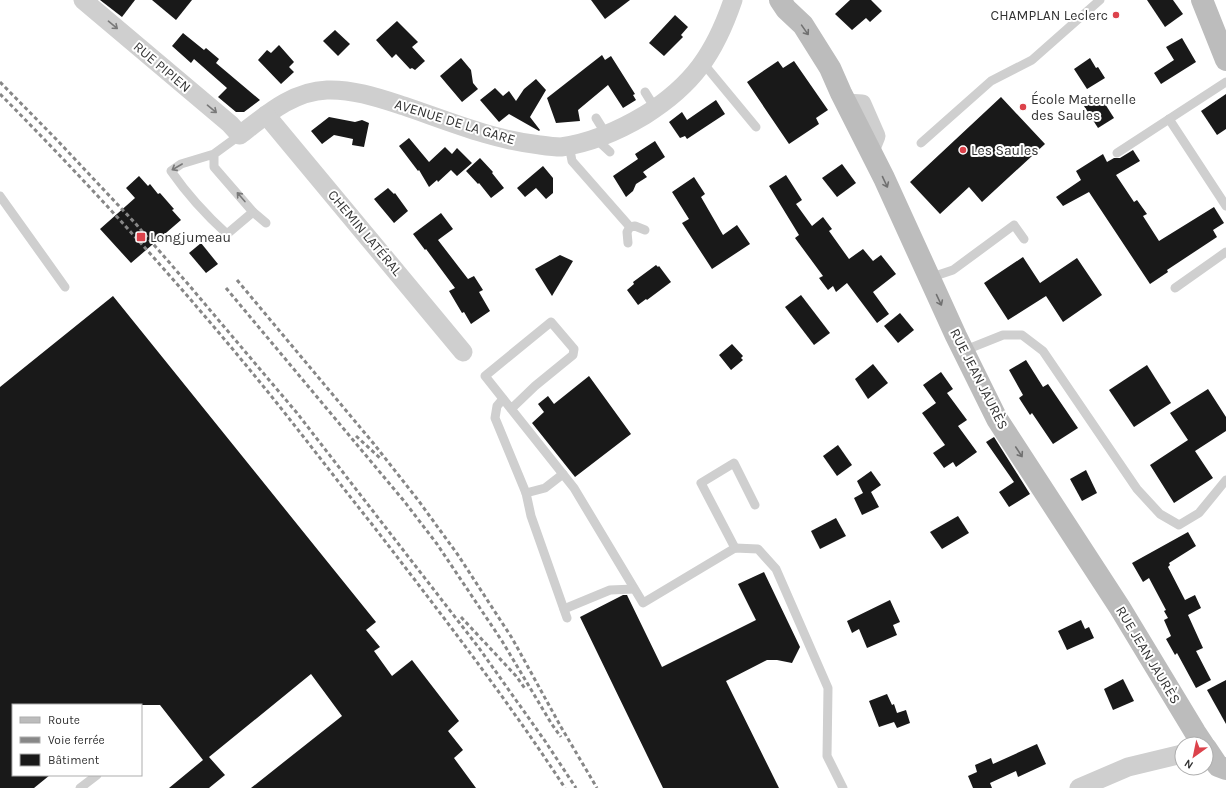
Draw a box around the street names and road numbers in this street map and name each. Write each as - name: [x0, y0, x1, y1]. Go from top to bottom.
- street label: RUE PIPIEN: [130, 38, 194, 96]
- street label: AVENUE DE LA GARE: [393, 96, 517, 148]
- street label: CHEMIN LATÉRAL: [324, 186, 407, 280]
- street label: RUE JEAN JAURÈS: [946, 325, 1013, 432]
- street label: RUE JEAN JAURÈS: [1112, 602, 1185, 707]

